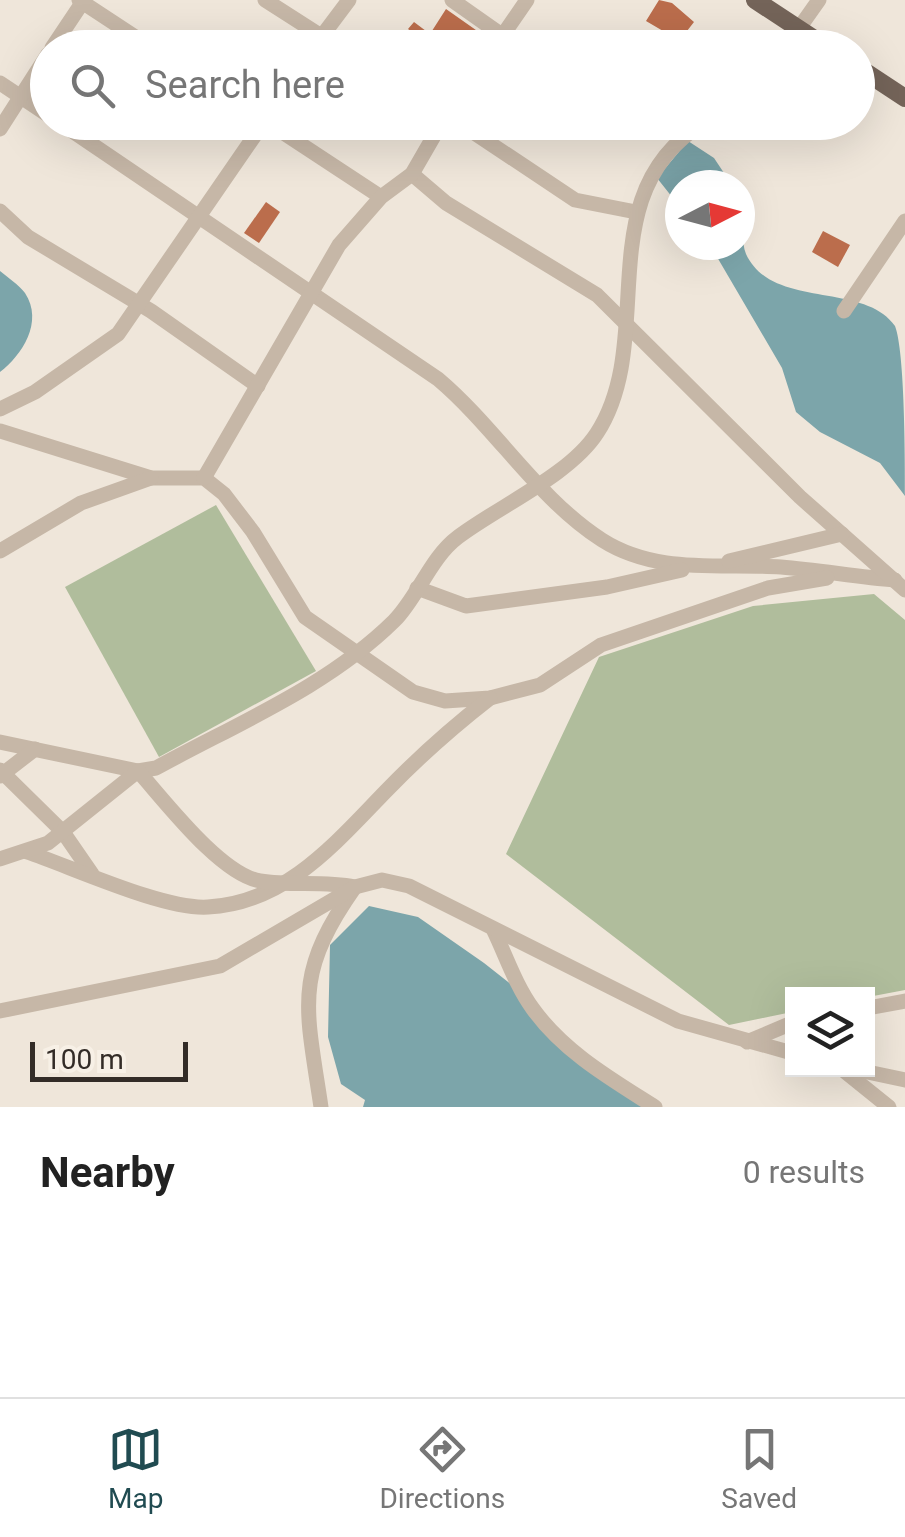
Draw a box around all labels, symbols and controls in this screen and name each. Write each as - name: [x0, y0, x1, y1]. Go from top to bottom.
- search box: [30, 30, 875, 140]
- icon: search: [65, 58, 120, 113]
- text: Search here: [145, 63, 345, 107]
- north arrow: [665, 170, 755, 260]
- map controls: [785, 987, 875, 1077]
- button: layers: [785, 987, 875, 1077]
- scale bar: [30, 1037, 188, 1082]
- text: 100 m: [45, 1043, 124, 1076]
- text: Nearby: [40, 1148, 175, 1197]
- text: 0 results: [743, 1153, 865, 1191]
- tab: Map: [108, 1422, 163, 1515]
- tab: Directions: [379, 1422, 505, 1515]
- tab: Saved: [721, 1422, 797, 1515]

